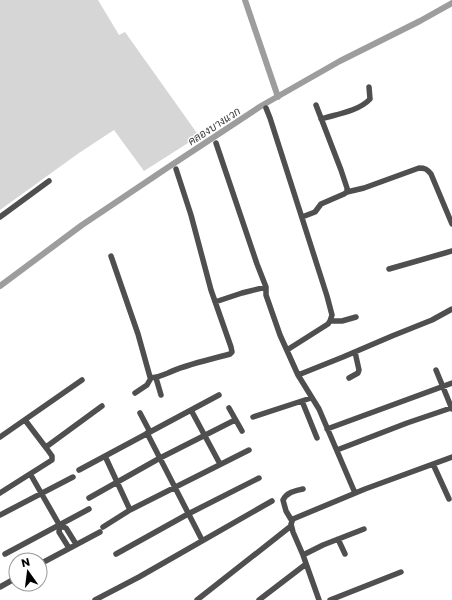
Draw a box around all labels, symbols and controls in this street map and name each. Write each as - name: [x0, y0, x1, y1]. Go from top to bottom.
- water label: คลองบางแวก: [184, 103, 244, 149]
- north arrow: [8, 552, 48, 592]
- text: N: [20, 554, 32, 571]

